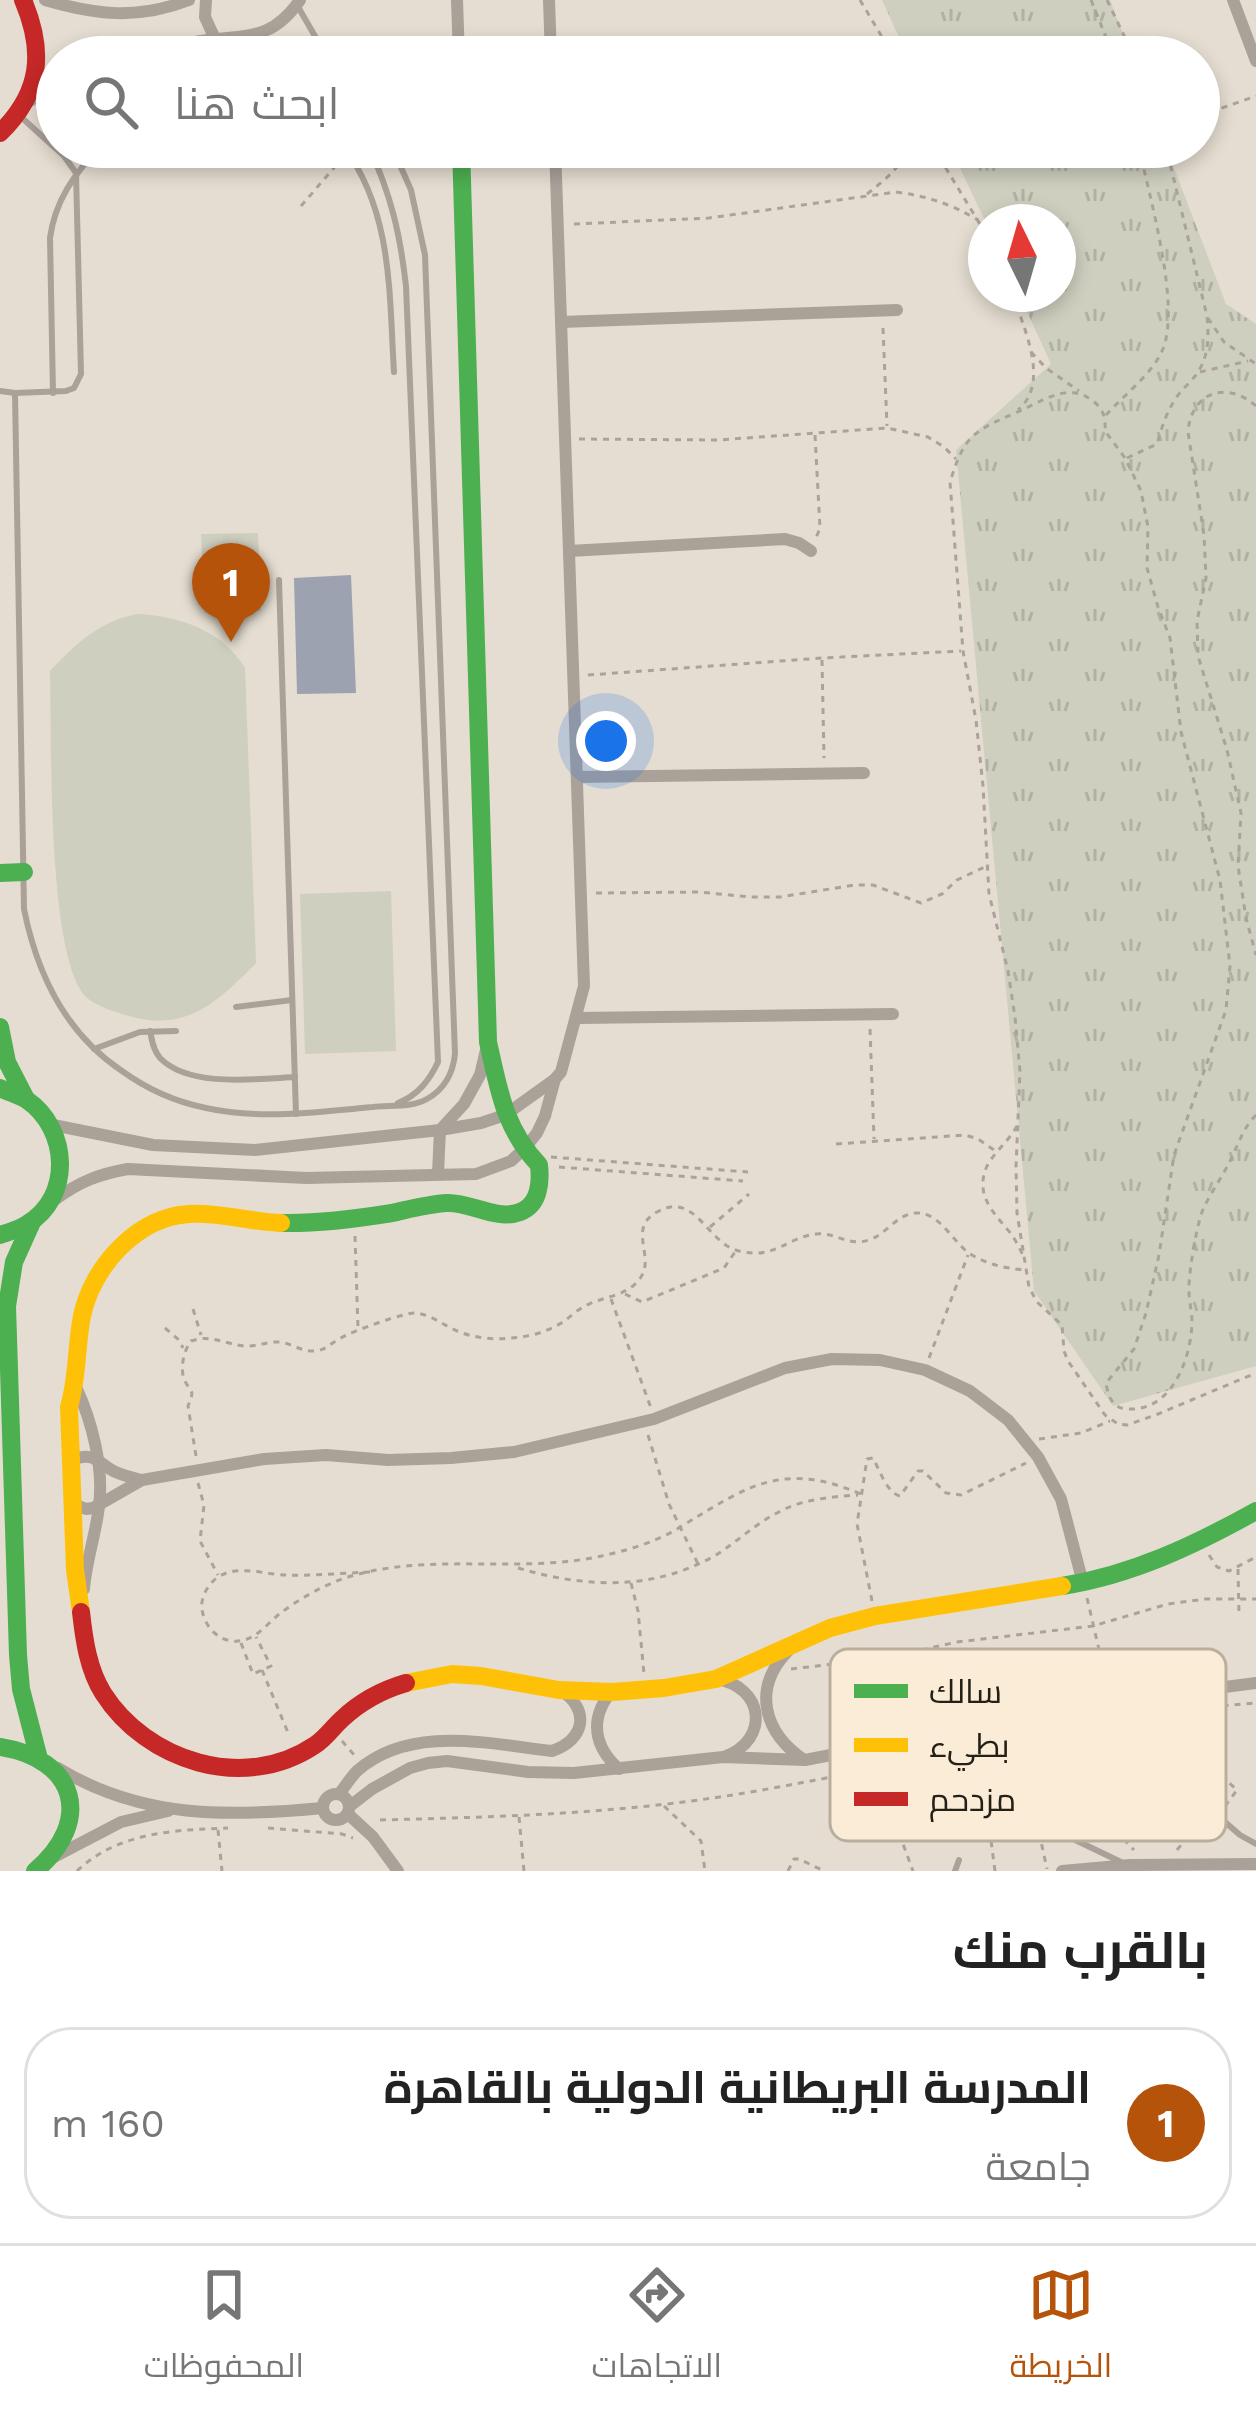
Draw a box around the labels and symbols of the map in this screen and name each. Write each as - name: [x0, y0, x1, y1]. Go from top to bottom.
- north arrow: [968, 204, 1076, 312]
- pin: 1: [192, 543, 270, 642]
- your location: [576, 711, 636, 771]
- legend: [830, 1649, 1226, 1841]
- text: سالك: [929, 1672, 1002, 1711]
- text: بطيء: [929, 1726, 1010, 1771]
- text: مزدحم: [929, 1780, 1016, 1822]

